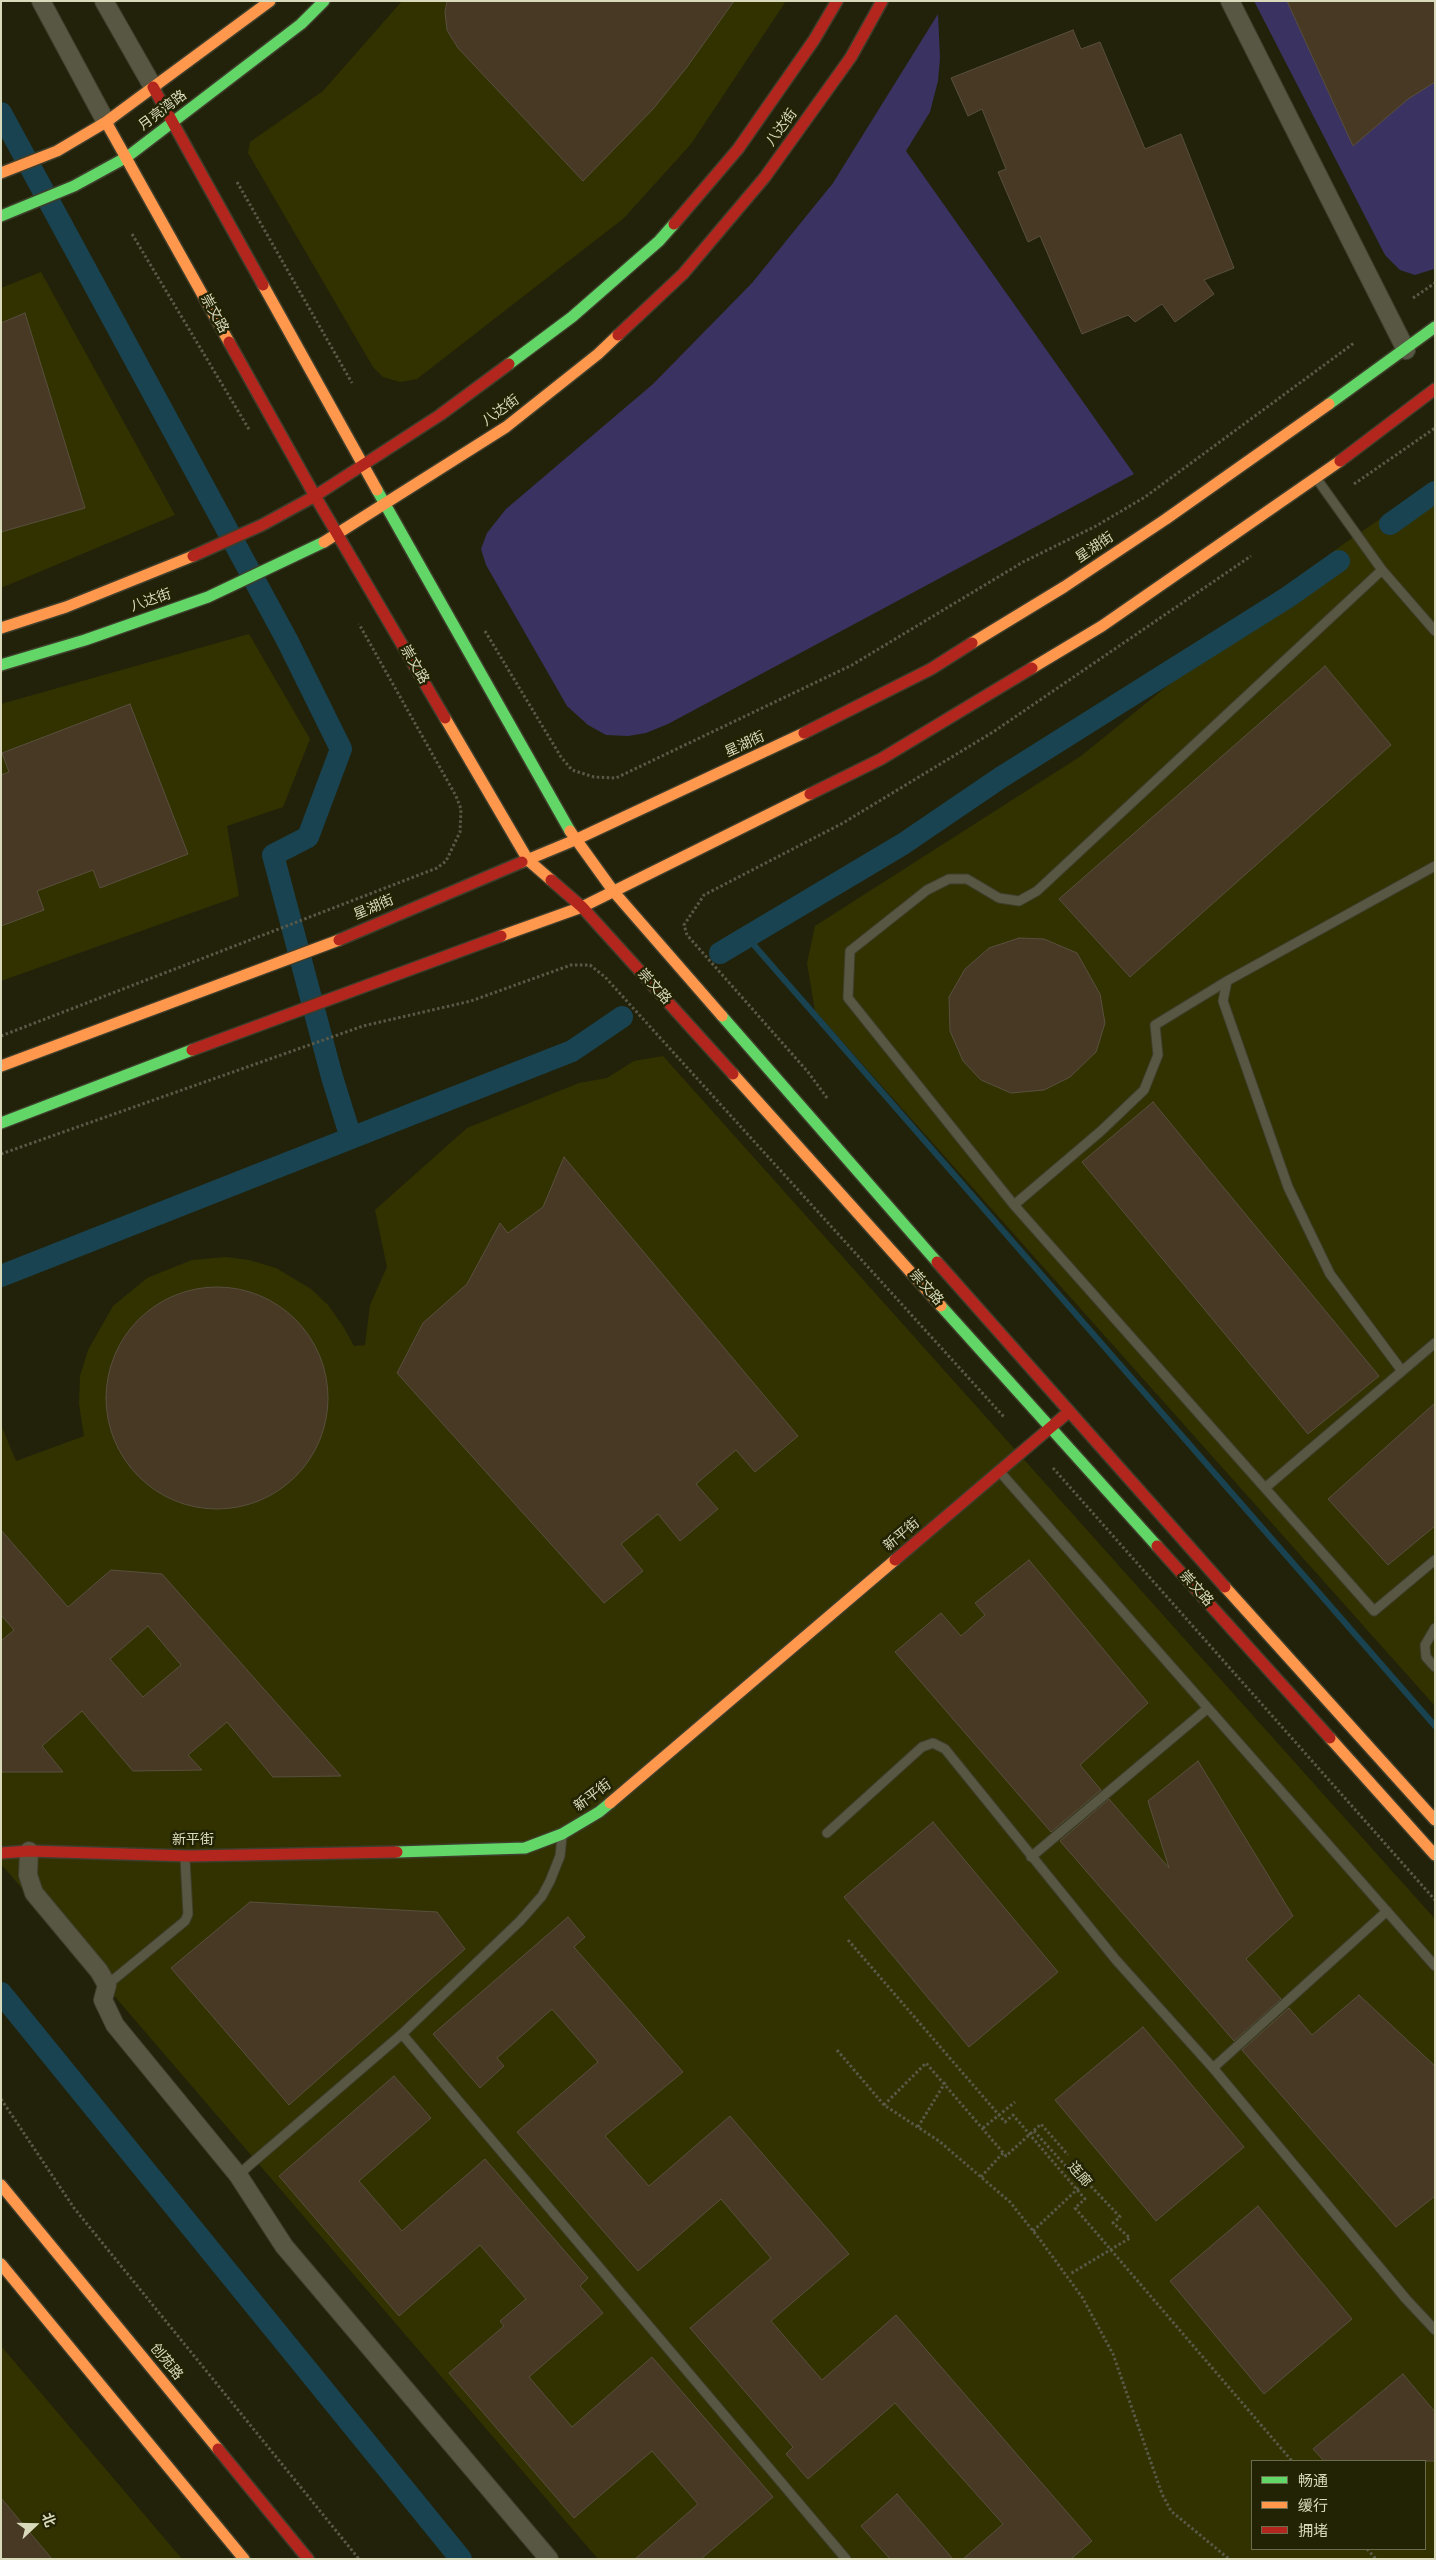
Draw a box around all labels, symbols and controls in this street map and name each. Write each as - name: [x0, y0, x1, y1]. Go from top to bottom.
- street label: 月亮湾路: [136, 87, 190, 135]
- street label: 八达街: [763, 106, 801, 150]
- street label: 崇文路: [196, 292, 232, 336]
- street label: 八达街: [479, 392, 523, 430]
- street label: 星湖街: [1073, 529, 1117, 567]
- street label: 八达街: [128, 586, 174, 616]
- street label: 崇文路: [396, 643, 432, 687]
- street label: 星湖街: [722, 729, 768, 761]
- street label: 星湖街: [351, 892, 397, 924]
- street label: 崇文路: [634, 966, 674, 1008]
- street label: 崇文路: [906, 1267, 946, 1309]
- street label: 新平街: [881, 1515, 923, 1555]
- street label: 崇文路: [1176, 1568, 1216, 1610]
- street label: 新平街: [571, 1777, 615, 1815]
- street label: 新平街: [172, 1832, 214, 1848]
- street label: 连廊: [1063, 2159, 1095, 2191]
- street label: 创苑路: [146, 2340, 186, 2384]
- legend: [1251, 2460, 1426, 2550]
- text: 畅通: [1298, 2472, 1328, 2490]
- text: 缓行: [1298, 2497, 1328, 2515]
- north arrow: [10, 2500, 60, 2550]
- text: 北: [39, 2510, 59, 2529]
- text: 拥堵: [1298, 2522, 1328, 2540]

